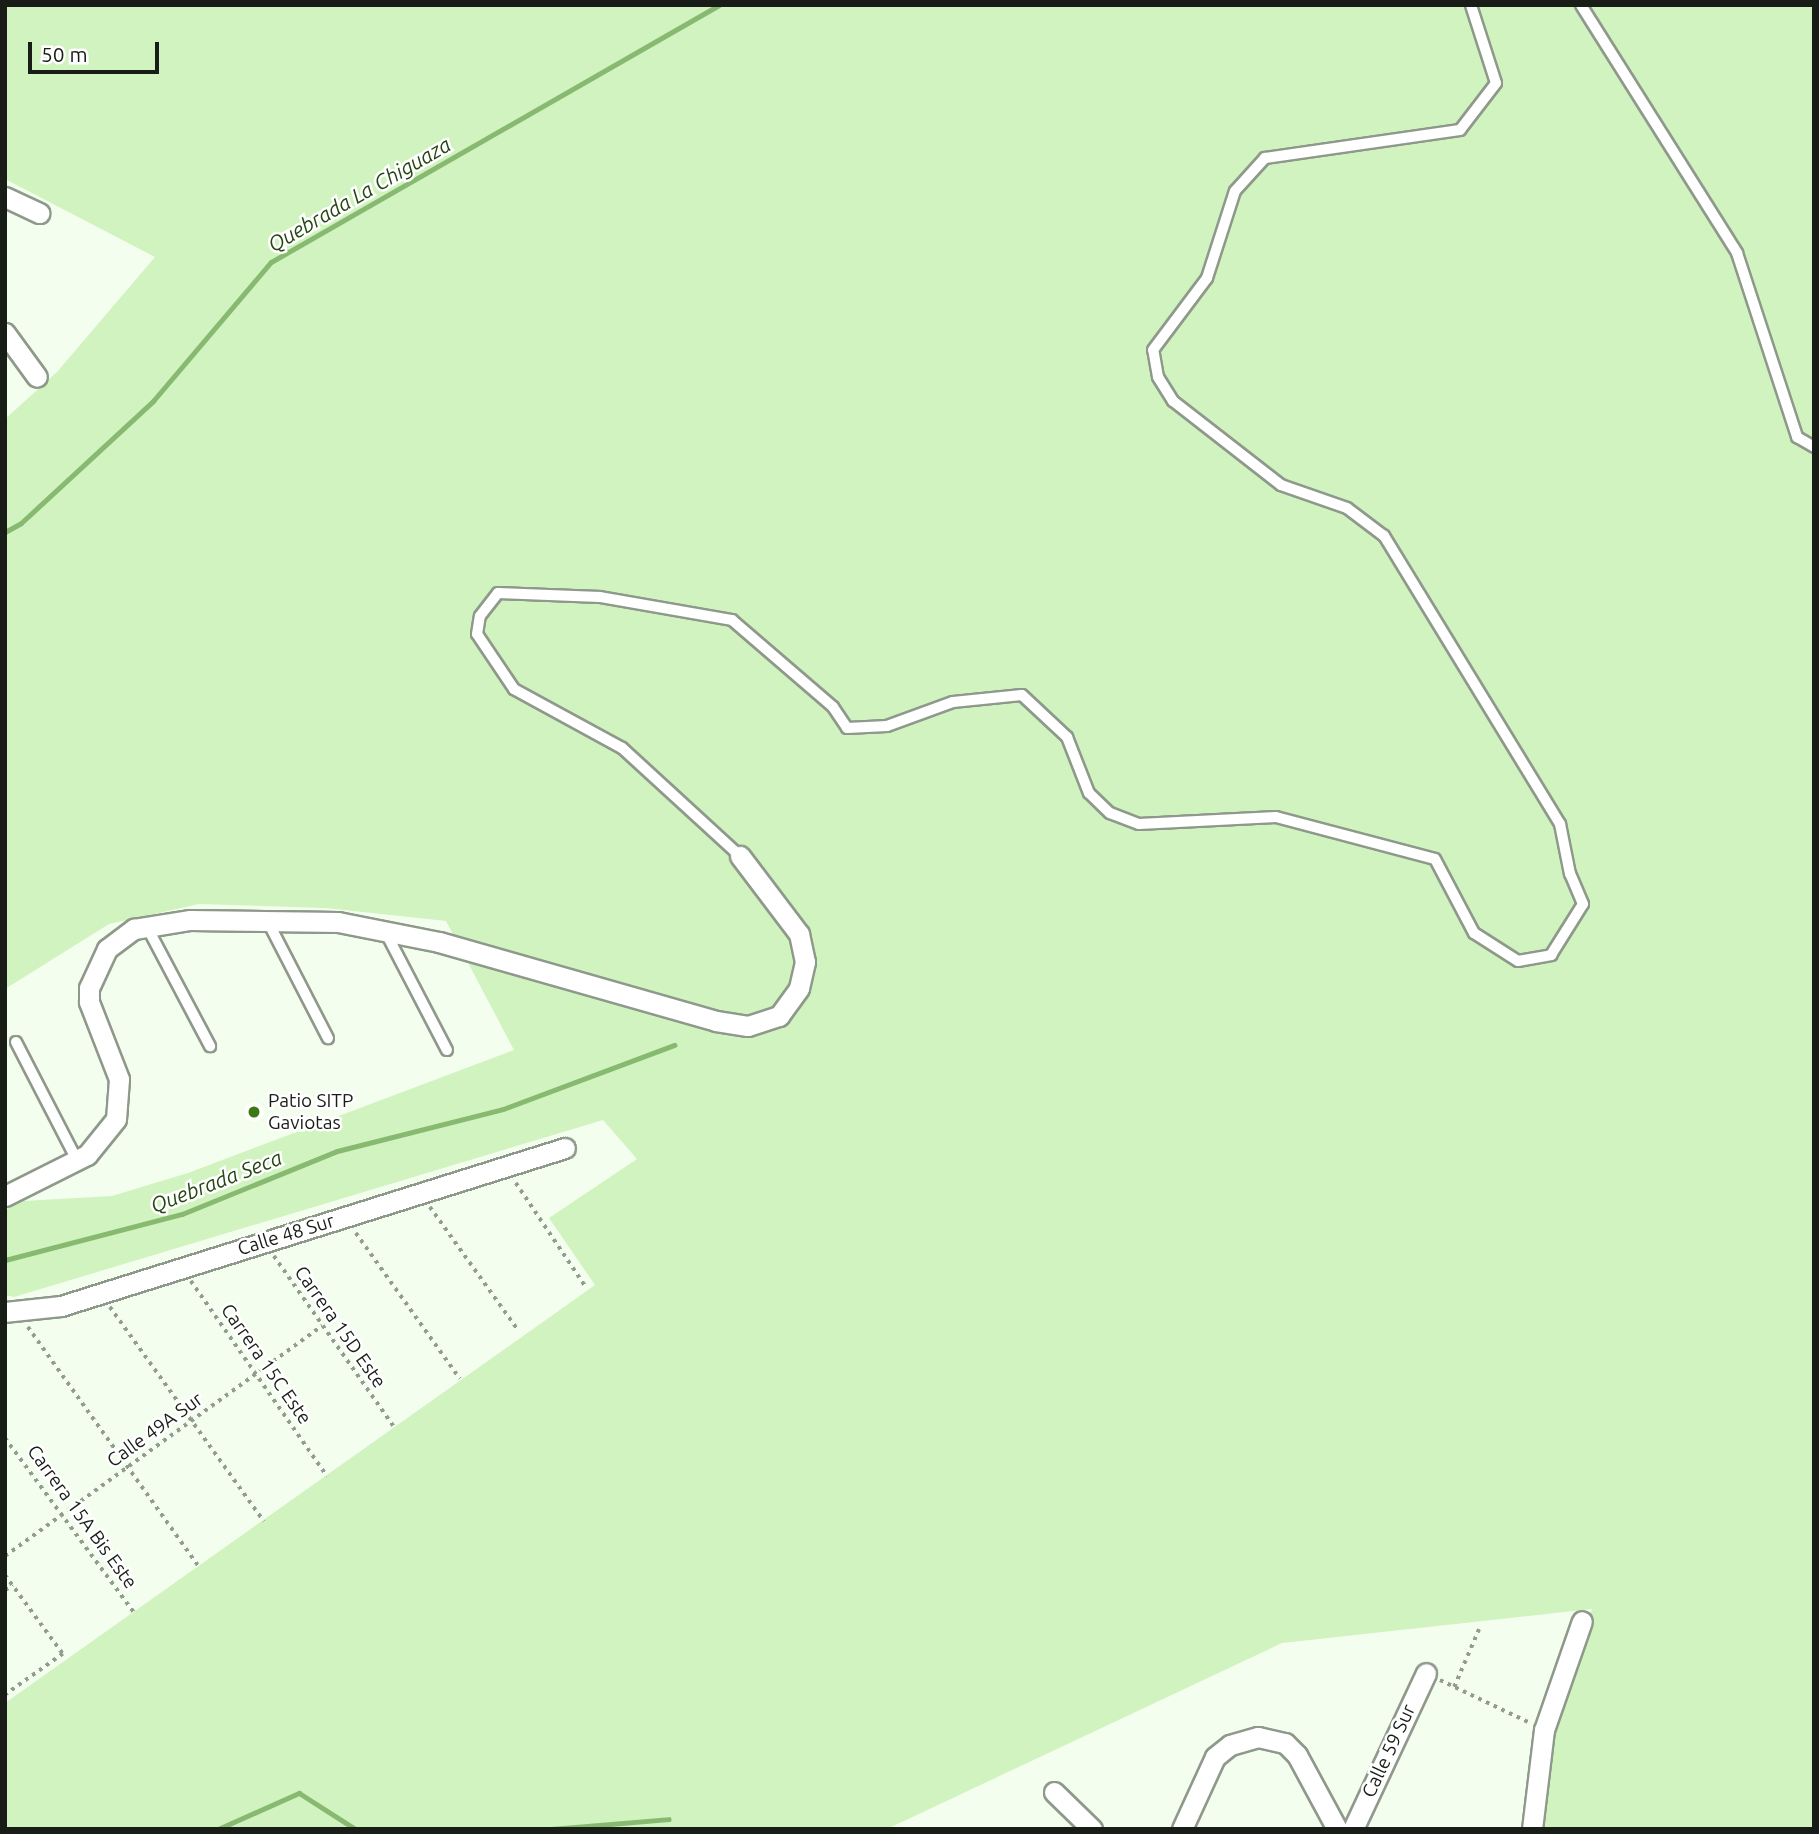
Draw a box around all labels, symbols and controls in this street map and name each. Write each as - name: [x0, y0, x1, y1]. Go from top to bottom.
- scale bar: [32, 28, 163, 72]
- text: 50 m: [41, 42, 88, 66]
- water label: Quebrada La Chiguaza: [263, 131, 455, 257]
- place label: Patio SITP Gaviotas: [268, 1090, 353, 1134]
- marker: Patio SITP Gaviotas: [246, 1104, 262, 1120]
- water label: Quebrada Seca: [147, 1144, 285, 1218]
- street label: Calle 48 Sur: [235, 1209, 337, 1261]
- street label: Carrera 15D Este: [289, 1262, 391, 1392]
- street label: Carrera 15C Este: [216, 1299, 316, 1429]
- street label: Calle 49A Sur: [103, 1388, 207, 1472]
- street label: Carrera 15A Bis Este: [22, 1441, 142, 1593]
- street label: Calle 59 Sur: [1358, 1701, 1420, 1801]

